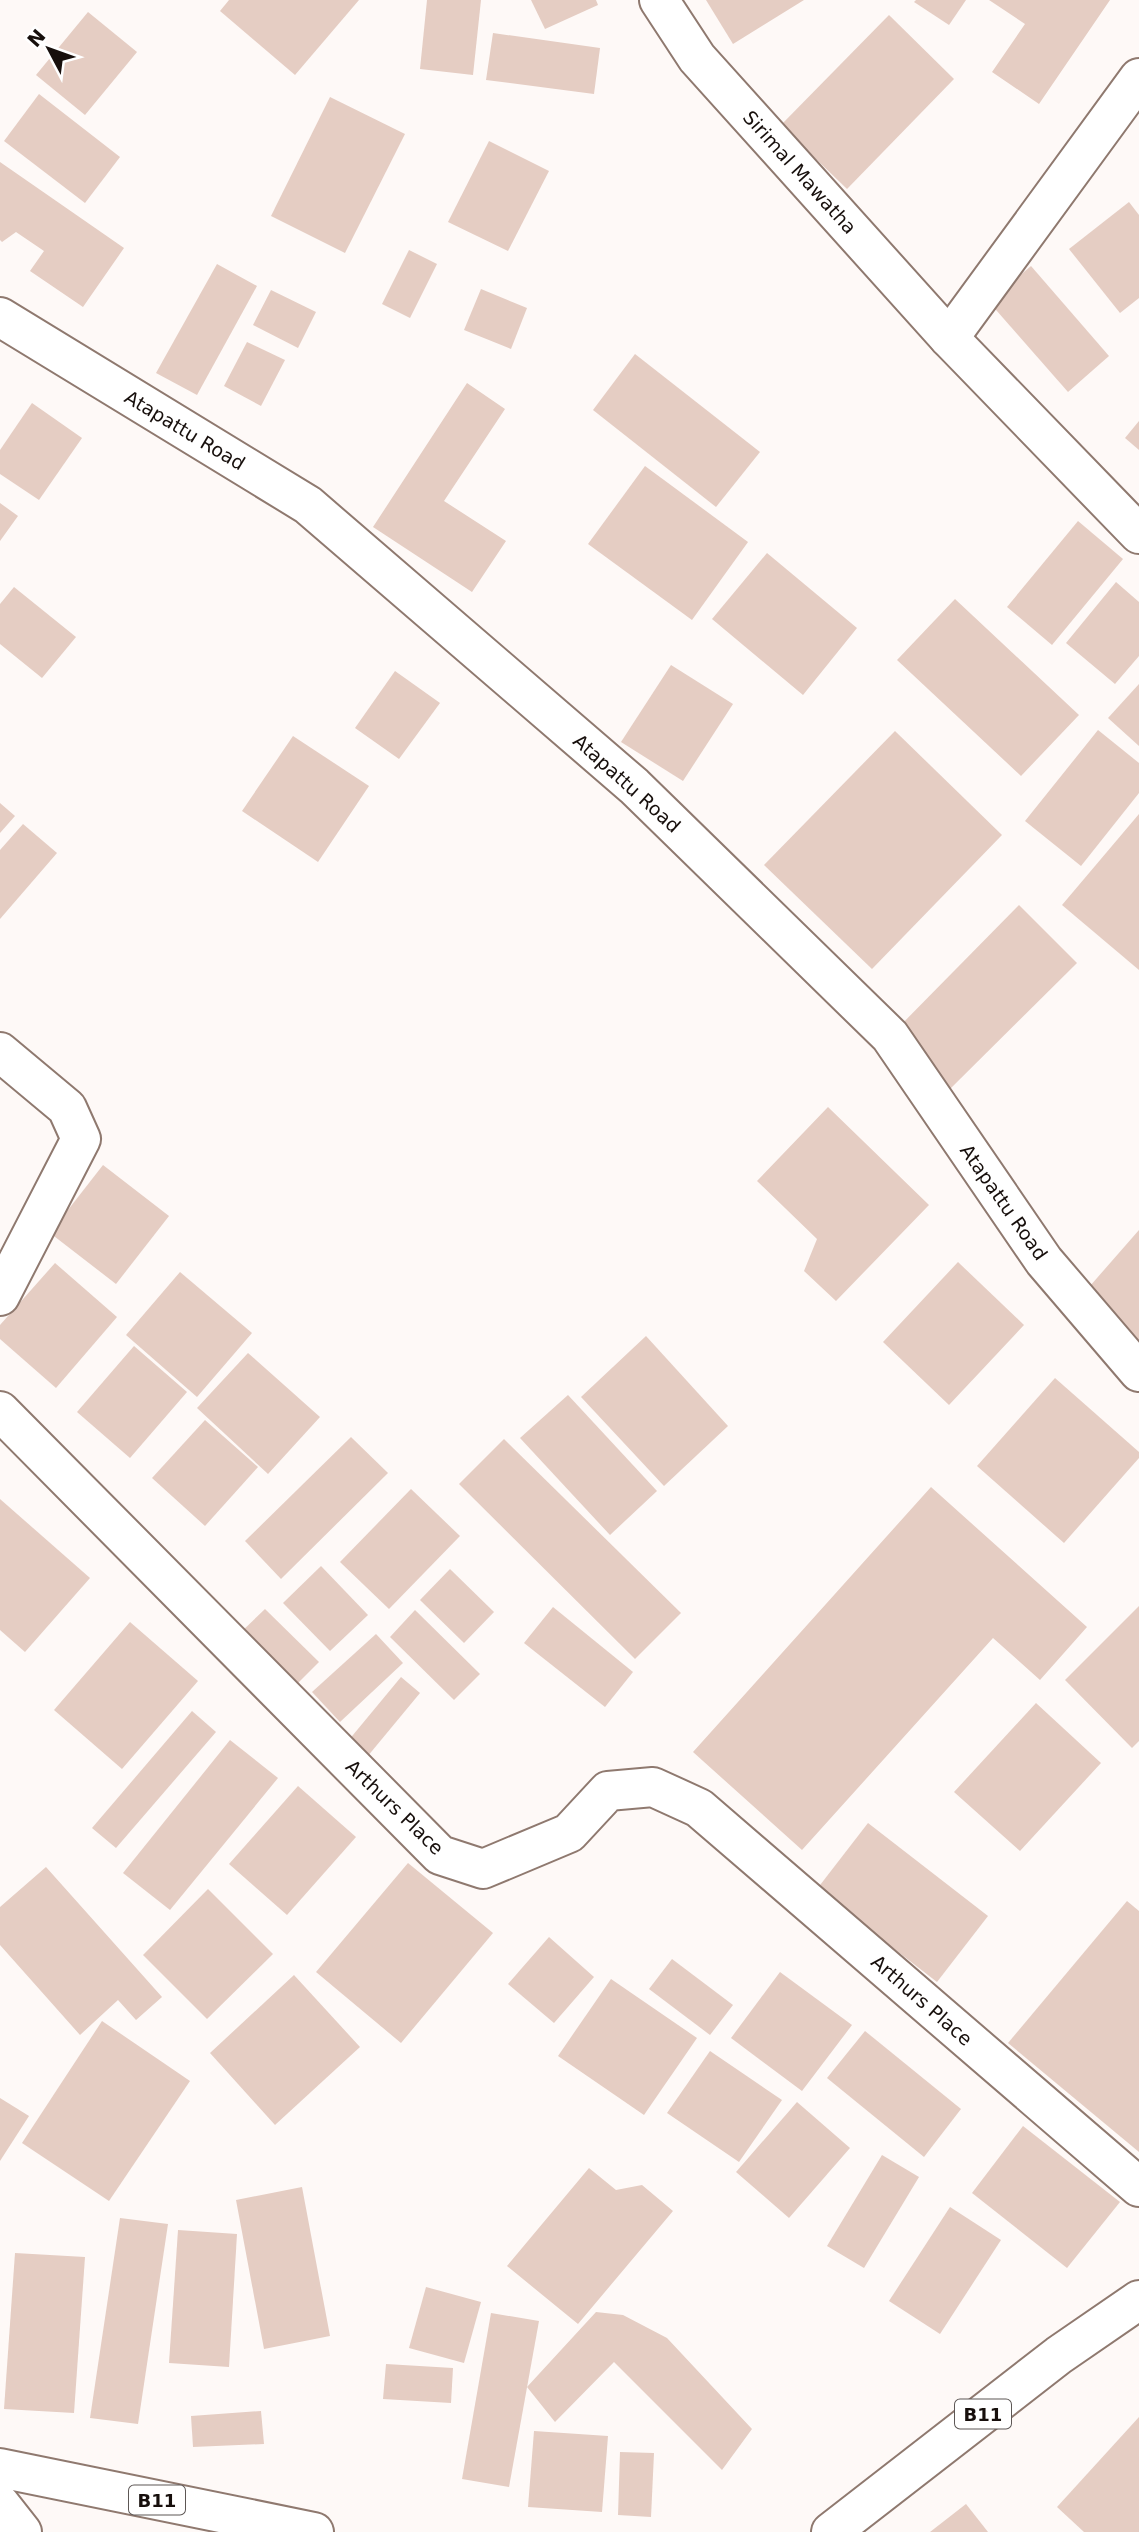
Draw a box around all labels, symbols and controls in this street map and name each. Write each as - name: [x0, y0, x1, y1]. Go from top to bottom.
- north arrow: [14, 14, 84, 84]
- text: N: [23, 25, 50, 51]
- street label: Sirimal Mawatha: [739, 106, 861, 238]
- street label: Atapattu Road: [121, 386, 249, 474]
- street label: Atapattu Road: [569, 729, 685, 837]
- street label: Atapattu Road: [956, 1140, 1052, 1264]
- street label: Arthurs Place: [342, 1755, 448, 1859]
- street label: Arthurs Place: [867, 1950, 977, 2050]
- road number: B11: [955, 2400, 1011, 2428]
- road number: B11: [129, 2486, 185, 2514]

